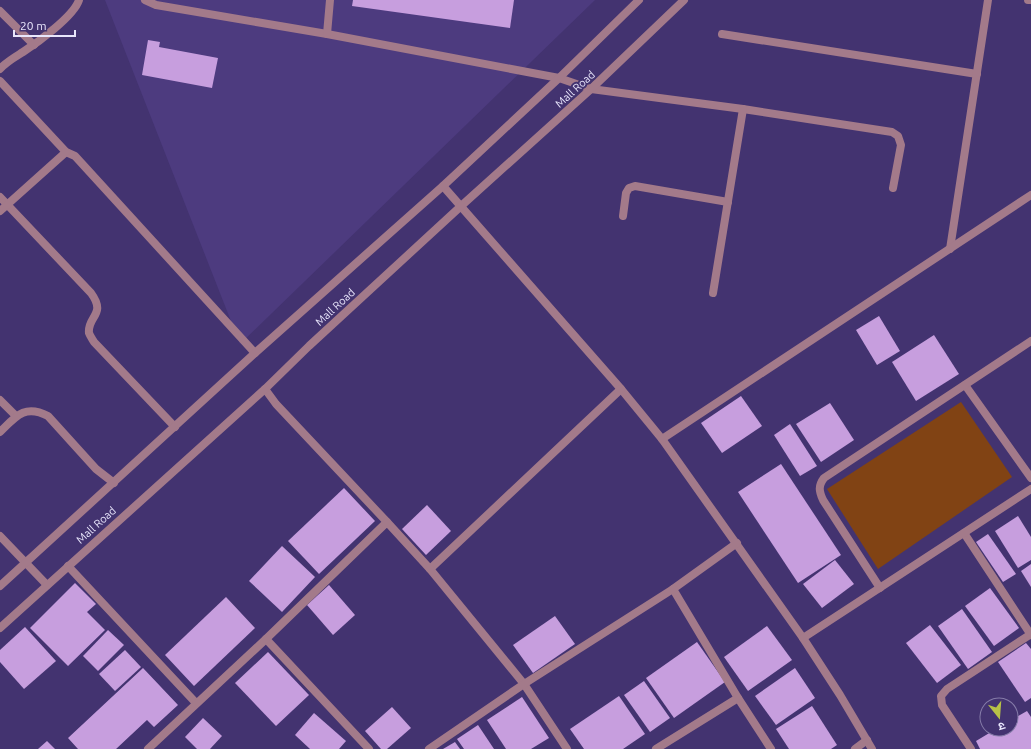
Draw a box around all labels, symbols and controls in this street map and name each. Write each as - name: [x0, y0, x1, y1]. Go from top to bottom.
- scale bar: [14, 12, 75, 38]
- text: 20 m: [20, 19, 47, 32]
- street label: Mall Road: [553, 68, 597, 110]
- street label: Mall Road: [313, 286, 357, 328]
- street label: Mall Road: [74, 504, 118, 546]
- north arrow: [979, 697, 1019, 737]
- text: उ: [997, 720, 1007, 733]

